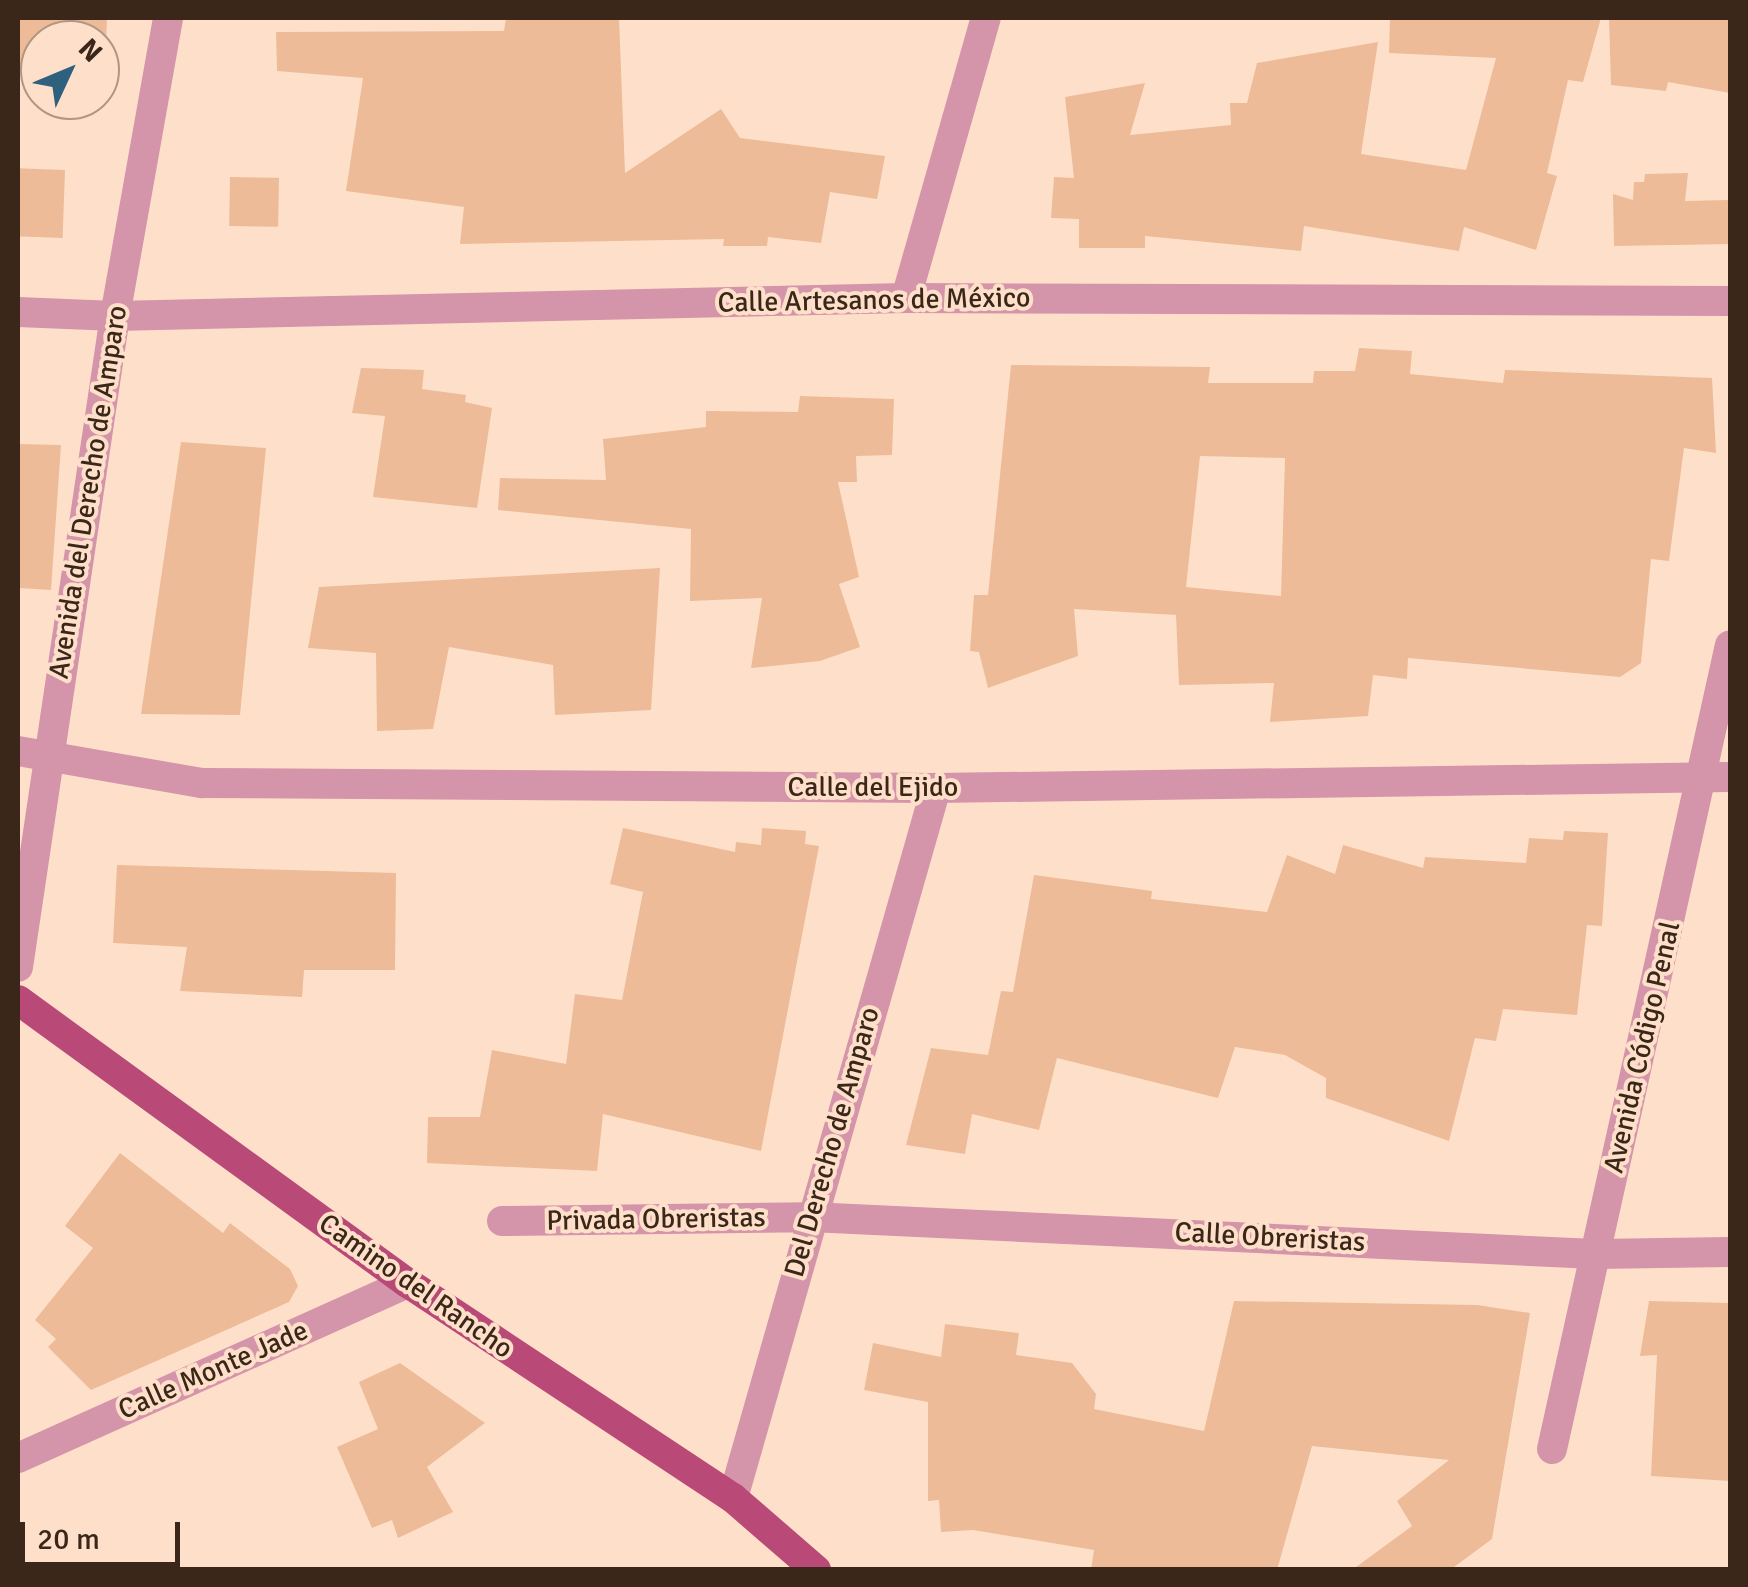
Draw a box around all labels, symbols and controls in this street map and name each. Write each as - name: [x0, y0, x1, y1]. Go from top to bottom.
- north arrow: [20, 20, 120, 120]
- text: N: [71, 32, 109, 69]
- street label: Calle Artesanos de México: [717, 280, 1031, 320]
- street label: Avenida del Derecho de Amparo: [42, 303, 134, 681]
- street label: Calle del Ejido: [788, 770, 958, 804]
- street label: Avenida Código Penal: [1597, 918, 1687, 1176]
- street label: Del Derecho de Amparo: [777, 1003, 887, 1281]
- street label: Privada Obreristas: [546, 1200, 766, 1238]
- street label: Camino del Rancho: [313, 1207, 519, 1365]
- street label: Calle Obreristas: [1174, 1215, 1366, 1259]
- street label: Calle Monte Jade: [113, 1313, 313, 1427]
- scale bar: [25, 1502, 185, 1564]
- text: 20 m: [37, 1521, 100, 1558]

